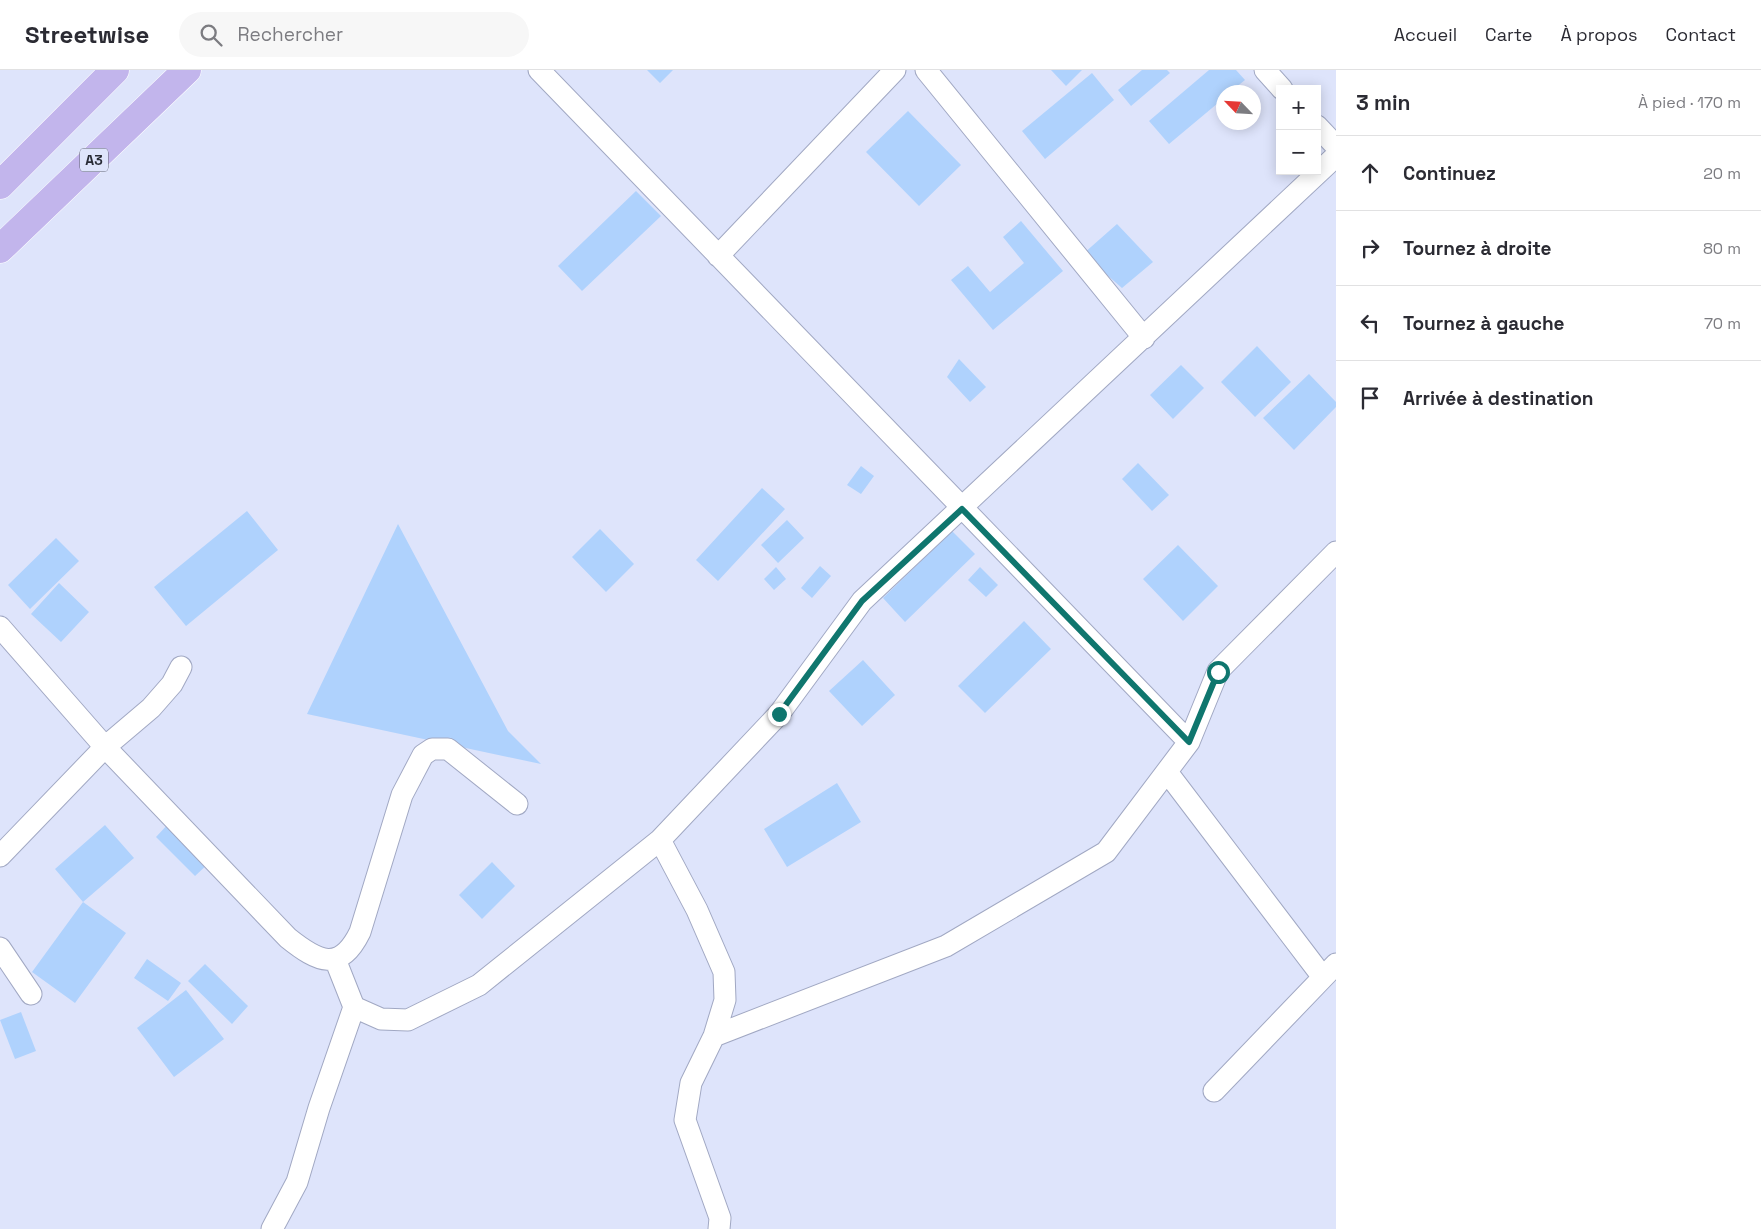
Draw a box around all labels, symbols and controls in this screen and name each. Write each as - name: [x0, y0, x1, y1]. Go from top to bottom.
- search box: [179, 12, 529, 57]
- text: Streetwise: [25, 19, 149, 50]
- icon: search: [197, 21, 225, 49]
- text: Rechercher: [237, 22, 343, 47]
- text: Accueil: [1394, 23, 1457, 46]
- text: Carte: [1485, 23, 1532, 46]
- text: À propos: [1560, 23, 1638, 46]
- text: Contact: [1666, 23, 1736, 46]
- north arrow: [1216, 85, 1261, 130]
- map controls: [1276, 85, 1321, 175]
- button: +: [1276, 85, 1321, 130]
- text: 3 min: [1356, 89, 1411, 116]
- text: À pied · 170 m: [1638, 92, 1741, 113]
- button: −: [1276, 130, 1321, 175]
- road number: A3: [80, 148, 108, 172]
- icon: ahead: [1356, 159, 1384, 187]
- text: Continuez: [1403, 161, 1496, 186]
- text: 20 m: [1703, 163, 1741, 184]
- icon: right: [1356, 234, 1384, 262]
- text: Tournez à droite: [1403, 236, 1552, 261]
- text: 80 m: [1703, 238, 1741, 259]
- icon: left: [1356, 309, 1384, 337]
- text: Tournez à gauche: [1403, 311, 1565, 336]
- text: 70 m: [1704, 313, 1741, 334]
- icon: arrive: [1356, 384, 1384, 412]
- text: Arrivée à destination: [1403, 386, 1593, 411]
- route start: [1207, 661, 1230, 684]
- route end: [768, 703, 791, 726]

